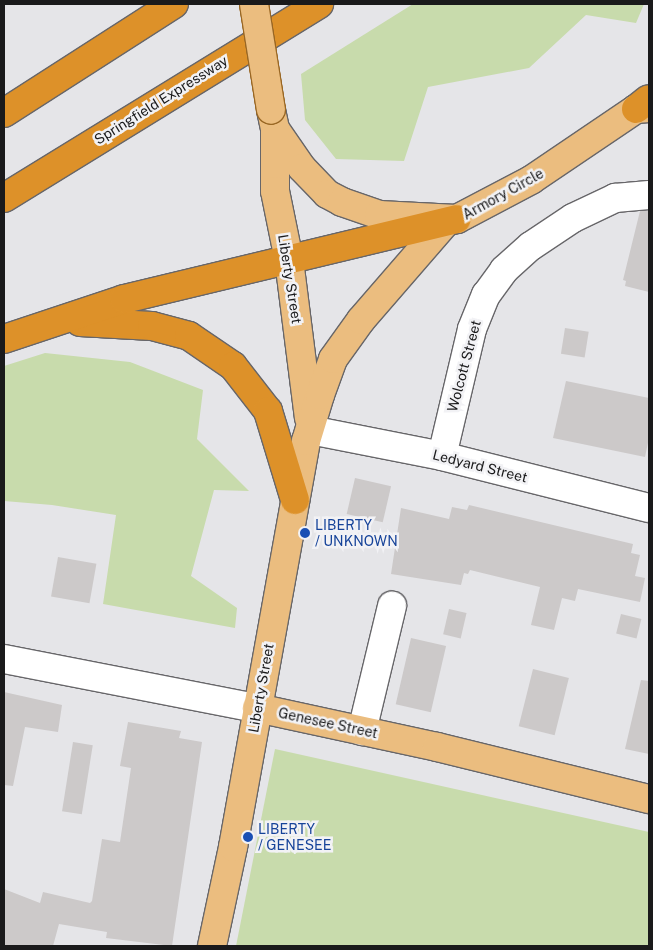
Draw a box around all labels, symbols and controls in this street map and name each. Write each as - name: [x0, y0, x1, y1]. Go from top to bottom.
- street label: Springfield Expressway: [91, 52, 231, 148]
- street label: Armory Circle: [460, 165, 546, 223]
- street label: Liberty Street: [275, 233, 305, 325]
- street label: Wolcott Street: [444, 318, 484, 414]
- street label: Ledyard Street: [431, 446, 529, 486]
- place label: LIBERTY / UNKNOWN: [315, 517, 398, 550]
- marker: LIBERTY / UNKNOWN: [299, 527, 311, 539]
- street label: Liberty Street: [245, 642, 277, 734]
- street label: Genesee Street: [277, 704, 379, 742]
- place label: LIBERTY / GENESEE: [258, 821, 331, 854]
- marker: LIBERTY / GENESEE: [242, 831, 254, 843]

